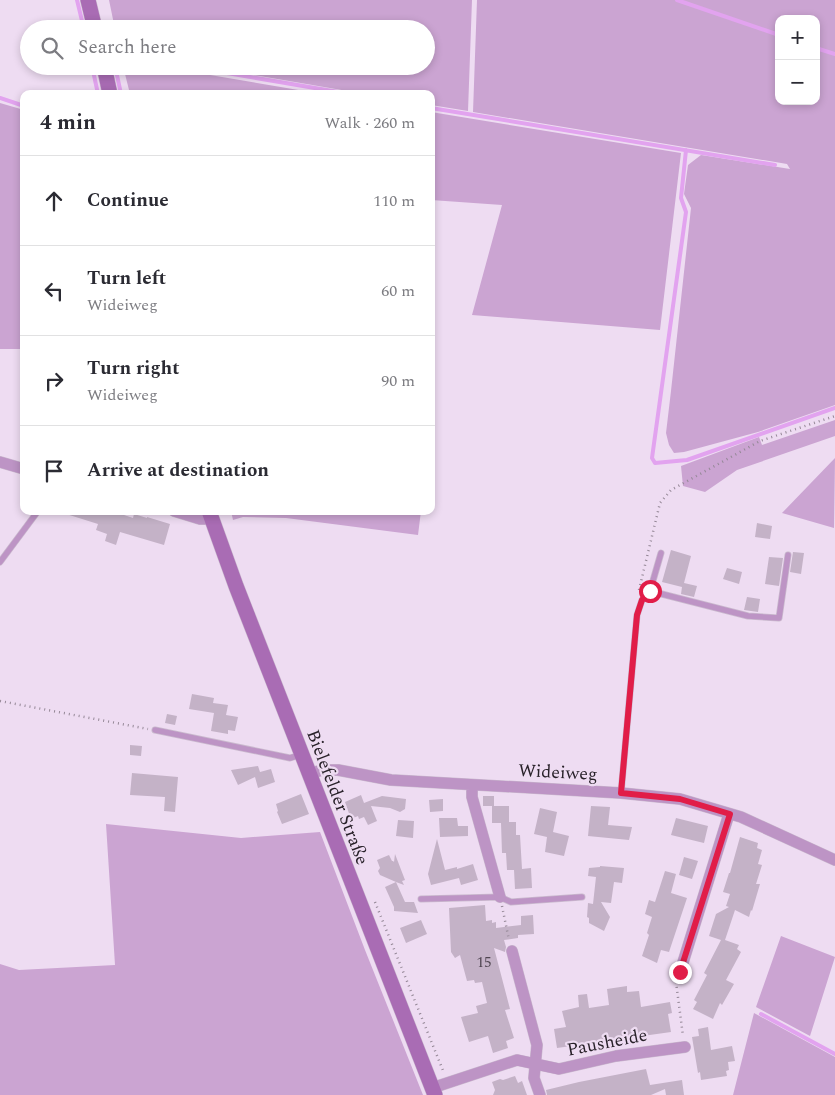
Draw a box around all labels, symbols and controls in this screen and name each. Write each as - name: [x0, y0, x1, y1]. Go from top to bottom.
- map controls: [775, 15, 820, 105]
- button: +: [775, 15, 820, 60]
- search box: [20, 20, 435, 75]
- text: Search here: [78, 33, 177, 62]
- icon: search: [38, 34, 66, 62]
- button: −: [775, 60, 820, 105]
- text: 4 min: [40, 107, 96, 139]
- text: Walk · 260 m: [324, 111, 415, 135]
- text: Continue: [87, 186, 169, 215]
- icon: ahead: [40, 187, 68, 215]
- text: 110 m: [373, 189, 415, 213]
- text: Turn left: [87, 264, 166, 293]
- icon: left: [40, 277, 68, 305]
- text: 60 m: [381, 279, 415, 303]
- text: Wideiweg: [87, 293, 158, 317]
- text: Turn right: [87, 354, 180, 383]
- icon: right: [40, 367, 68, 395]
- text: 90 m: [381, 369, 415, 393]
- text: Wideiweg: [87, 383, 158, 407]
- text: Arrive at destination: [87, 456, 269, 485]
- icon: arrive: [40, 457, 68, 485]
- route start: [639, 580, 662, 603]
- street label: Bielefelder Straße: [299, 726, 376, 869]
- street label: Wideiweg: [518, 757, 598, 788]
- house number: 15: [476, 951, 492, 974]
- route end: [669, 961, 692, 984]
- street label: Pausheide: [565, 1021, 650, 1064]

